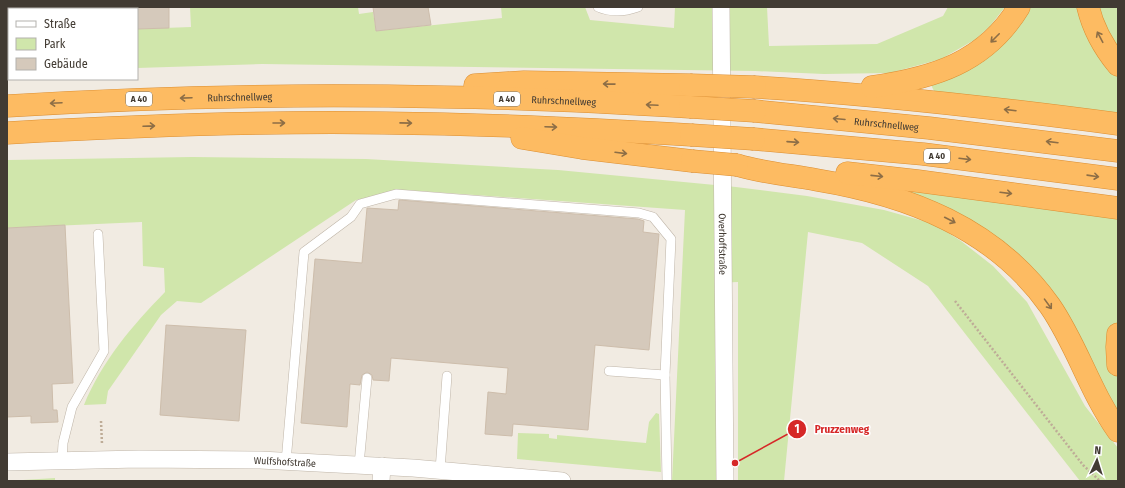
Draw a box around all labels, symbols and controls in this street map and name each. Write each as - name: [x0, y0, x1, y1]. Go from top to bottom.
- legend: [8, 8, 138, 80]
- text: Straße: [44, 17, 76, 31]
- one-way arrow: [1096, 32, 1103, 44]
- one-way arrow: [990, 33, 1000, 43]
- text: Park: [44, 37, 66, 51]
- text: Gebäude: [44, 57, 88, 71]
- one-way arrow: [603, 80, 616, 87]
- street label: Ruhrschnellweg: [207, 91, 273, 104]
- road number: A 40: [126, 92, 152, 106]
- road number: A 40: [494, 92, 520, 106]
- one-way arrow: [180, 94, 193, 102]
- street label: Ruhrschnellweg: [531, 94, 597, 109]
- one-way arrow: [50, 99, 63, 107]
- one-way arrow: [646, 101, 659, 108]
- one-way arrow: [1004, 106, 1017, 114]
- one-way arrow: [833, 115, 846, 122]
- street label: Ruhrschnellweg: [853, 116, 919, 134]
- one-way arrow: [272, 119, 285, 127]
- one-way arrow: [399, 120, 412, 127]
- one-way arrow: [142, 122, 155, 130]
- one-way arrow: [544, 124, 557, 131]
- one-way arrow: [786, 139, 799, 146]
- one-way arrow: [1046, 139, 1059, 146]
- one-way arrow: [614, 149, 627, 156]
- road number: A 40: [924, 149, 950, 163]
- one-way arrow: [958, 155, 971, 163]
- one-way arrow: [1087, 172, 1100, 180]
- one-way arrow: [870, 173, 883, 180]
- one-way arrow: [999, 189, 1012, 196]
- street label: Overhoffstraße: [716, 213, 728, 275]
- one-way arrow: [944, 217, 956, 224]
- one-way arrow: [1044, 298, 1052, 309]
- callout: Pruzzenweg: [787, 417, 878, 440]
- text: 1: [794, 422, 800, 436]
- text: Pruzzenweg: [815, 423, 870, 436]
- north arrow: [1077, 440, 1117, 480]
- text: N: [1094, 444, 1101, 457]
- street label: Wulfshofstraße: [254, 455, 316, 470]

